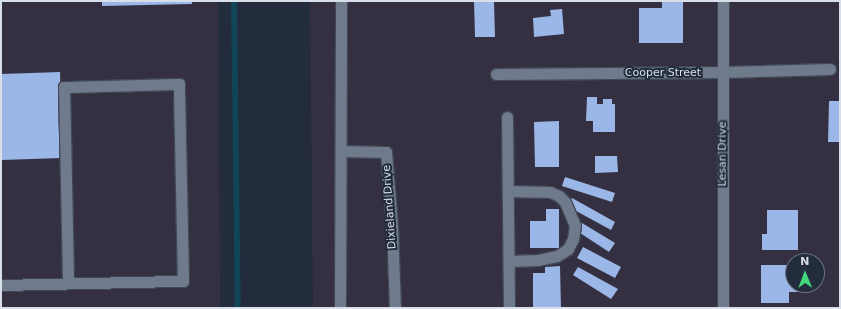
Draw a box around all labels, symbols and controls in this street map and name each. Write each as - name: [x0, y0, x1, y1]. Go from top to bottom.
- street label: Cooper Street: [625, 66, 701, 80]
- street label: Lesan Drive: [716, 122, 730, 186]
- street label: Dixieland Drive: [380, 164, 400, 250]
- north arrow: [785, 253, 825, 293]
- text: N: [800, 255, 810, 268]

